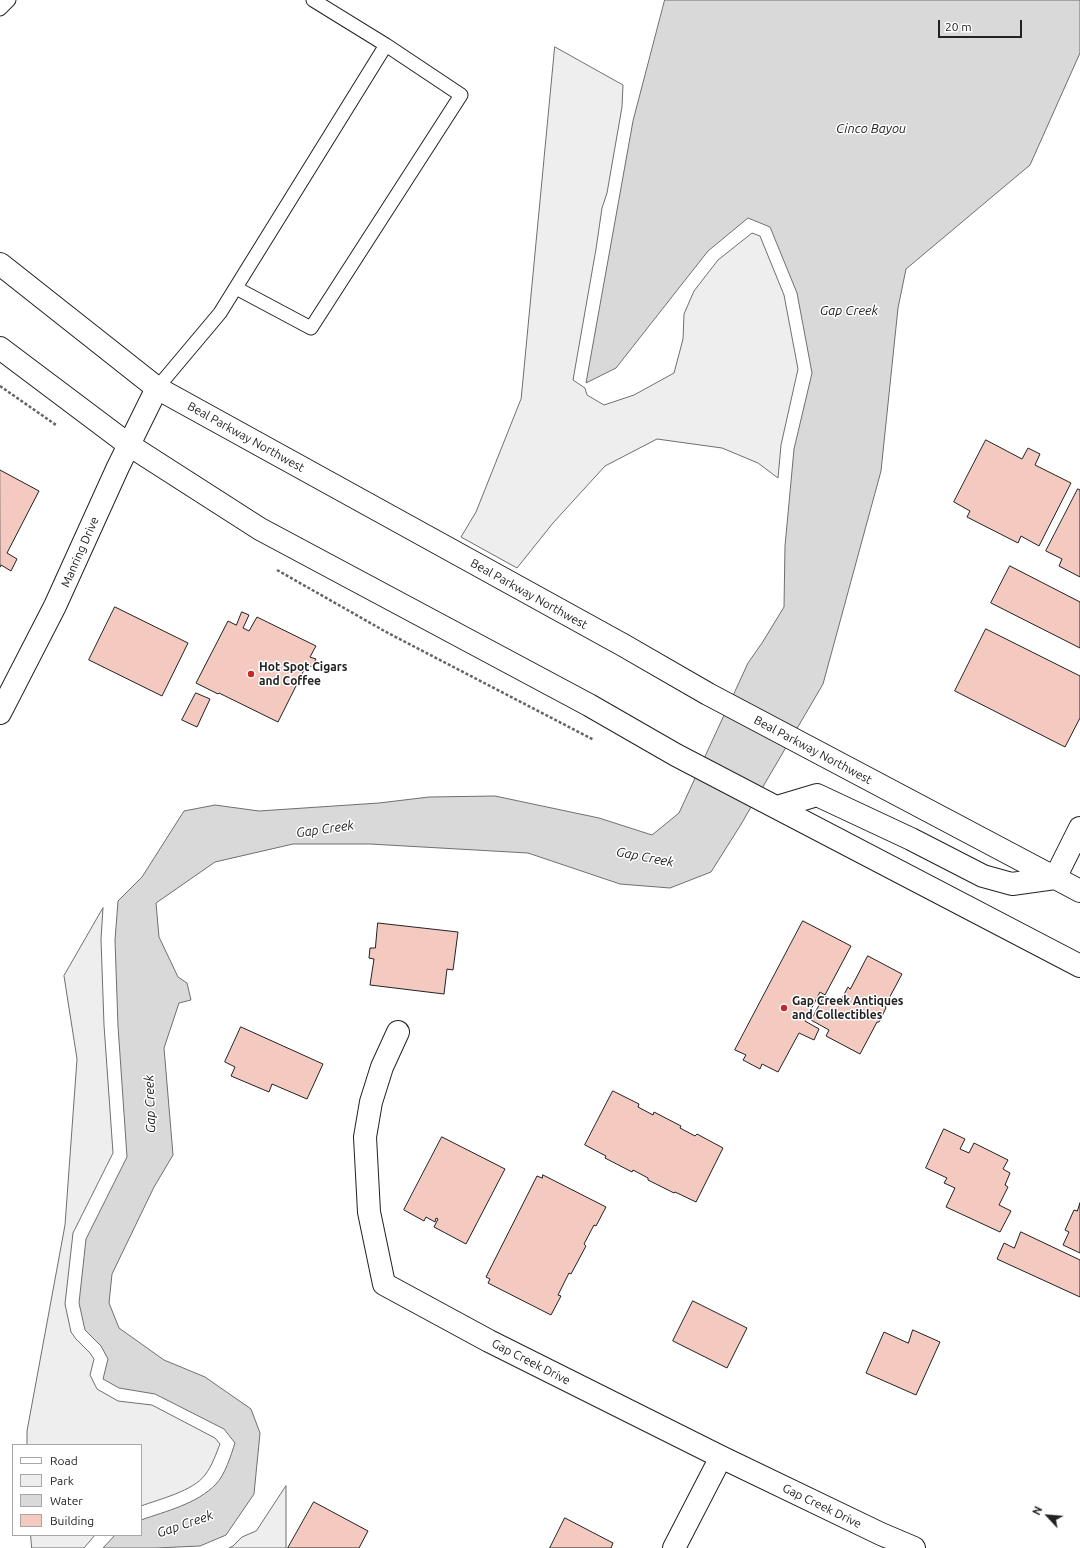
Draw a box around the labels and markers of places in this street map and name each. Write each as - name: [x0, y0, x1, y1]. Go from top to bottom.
- place label: Hot Spot Cigars and Coffee: [259, 660, 347, 688]
- marker: Hot Spot Cigars and Coffee: [246, 669, 256, 679]
- place label: Gap Creek Antiques and Collectibles: [792, 994, 904, 1022]
- marker: Gap Creek Antiques and Collectibles: [779, 1003, 789, 1013]

